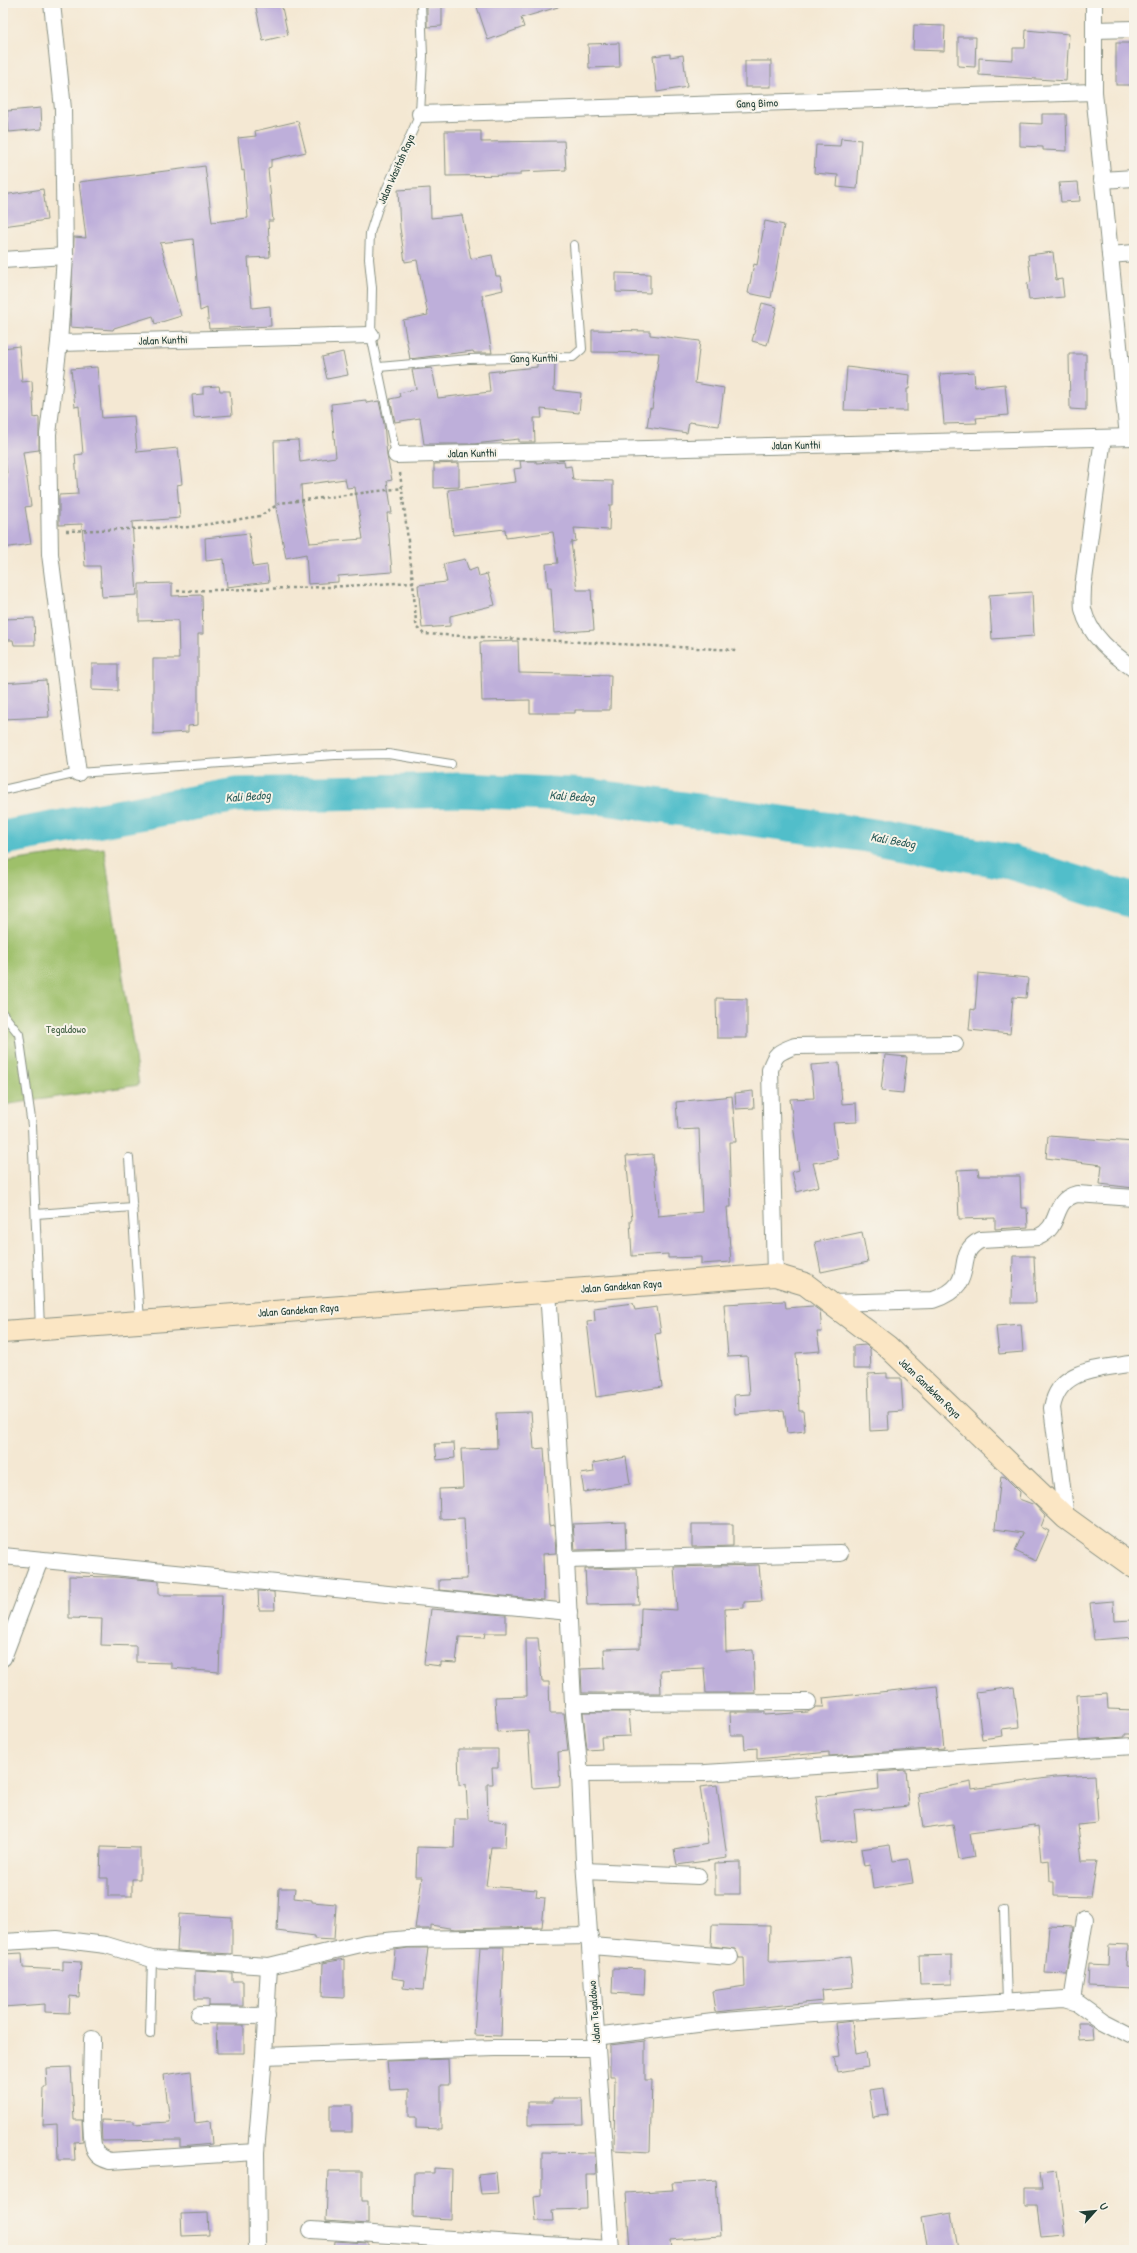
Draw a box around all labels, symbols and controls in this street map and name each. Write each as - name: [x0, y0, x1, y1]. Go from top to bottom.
- street label: Gang Bimo: [736, 95, 779, 111]
- street label: Jalan Wasitah Raya: [374, 132, 418, 206]
- street label: Jalan Kunthi: [138, 332, 188, 348]
- street label: Gang Kunthi: [510, 351, 558, 365]
- street label: Jalan Kunthi: [771, 438, 821, 452]
- street label: Jalan Kunthi: [447, 446, 497, 460]
- water label: Kali Bedog: [225, 786, 272, 806]
- water label: Kali Bedog: [549, 786, 596, 806]
- water label: Kali Bedog: [869, 828, 917, 852]
- park label: Tegaldowo: [46, 1022, 87, 1036]
- street label: Jalan Gandekan Raya: [580, 1276, 663, 1296]
- street label: Jalan Gandekan Raya: [257, 1300, 340, 1320]
- street label: Jalan Gandekan Raya: [896, 1355, 964, 1422]
- street label: Jalan Tegaldowo: [585, 1980, 603, 2044]
- north arrow: [1075, 2191, 1115, 2231]
- text: U: [1096, 2201, 1112, 2212]

